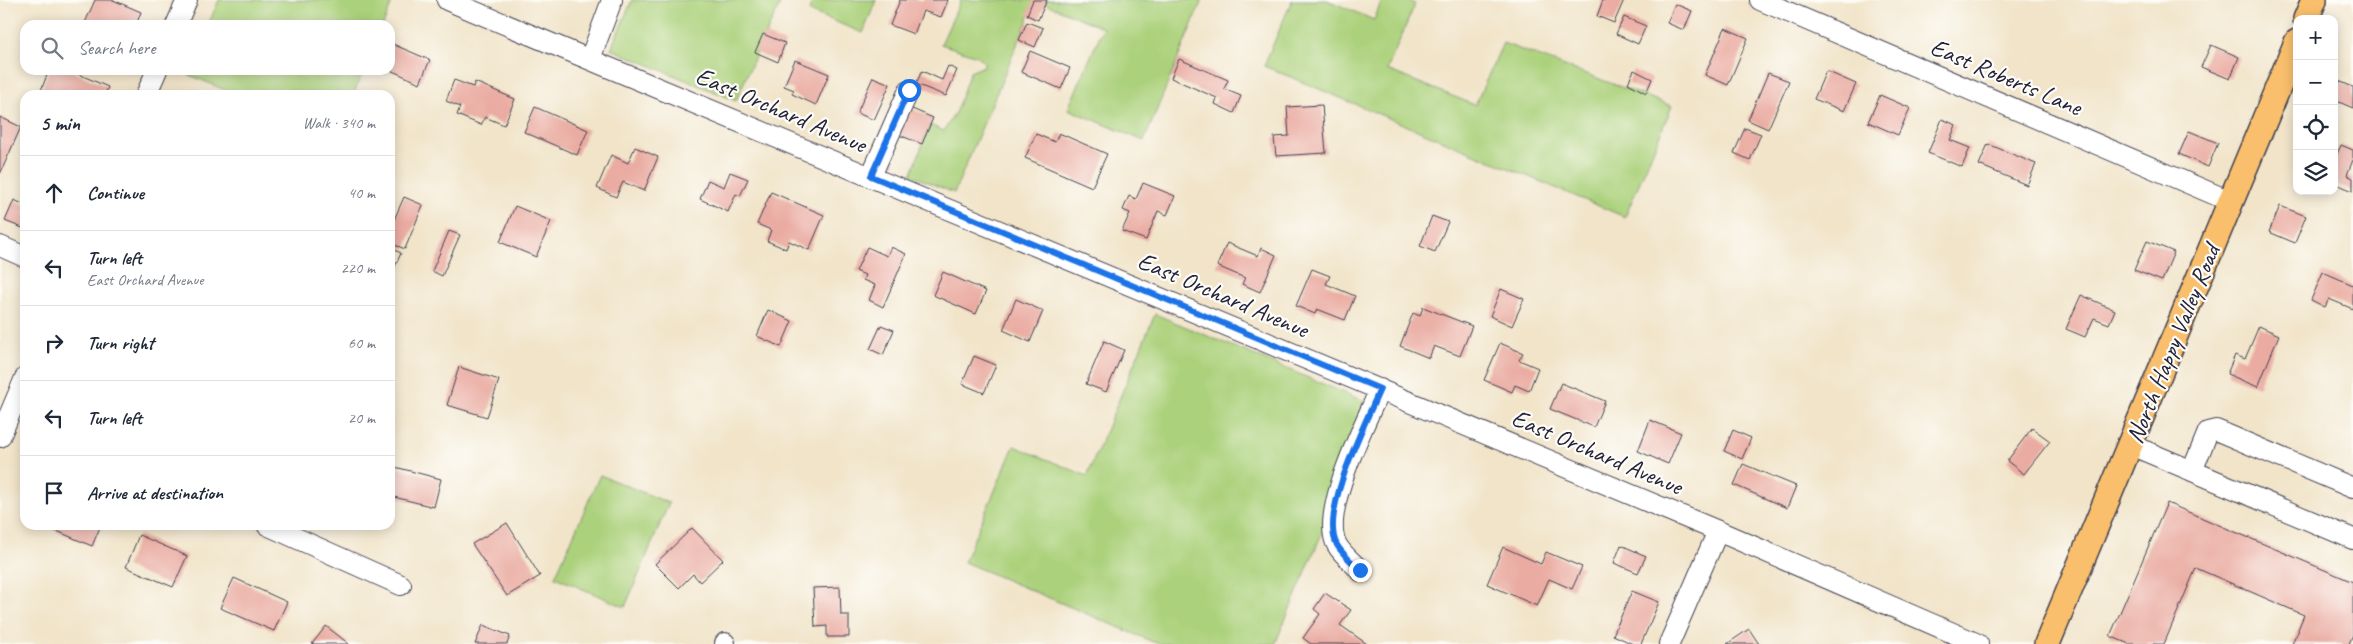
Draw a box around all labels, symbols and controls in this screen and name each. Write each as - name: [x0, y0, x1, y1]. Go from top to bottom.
- map controls: [2293, 15, 2338, 195]
- button: +: [2293, 15, 2338, 60]
- search box: [20, 20, 395, 75]
- street label: East Roberts Lane: [1926, 31, 2088, 124]
- icon: search: [38, 34, 66, 62]
- text: Search here: [78, 36, 155, 60]
- street label: East Orchard Avenue: [691, 60, 873, 161]
- button: −: [2293, 60, 2338, 105]
- route start: [898, 79, 921, 102]
- button: locate: [2293, 105, 2338, 150]
- text: 5 min: [40, 110, 80, 136]
- text: Walk · 340 m: [303, 113, 375, 133]
- button: layers: [2293, 150, 2338, 195]
- icon: ahead: [40, 179, 68, 207]
- text: Continue: [87, 181, 144, 205]
- text: 40 m: [348, 183, 375, 203]
- street label: North Happy Valley Road: [2119, 236, 2229, 448]
- street label: East Orchard Avenue: [1133, 245, 1315, 346]
- text: Turn left: [87, 246, 142, 270]
- icon: left: [40, 254, 68, 282]
- text: 220 m: [341, 258, 375, 278]
- text: East Orchard Avenue: [87, 270, 203, 290]
- icon: right: [40, 329, 68, 357]
- text: Turn right: [87, 331, 154, 355]
- text: 60 m: [348, 333, 375, 353]
- street label: East Orchard Avenue: [1507, 402, 1689, 503]
- icon: left: [40, 404, 68, 432]
- text: Turn left: [87, 406, 142, 430]
- text: 20 m: [348, 408, 375, 428]
- icon: arrive: [40, 479, 68, 507]
- text: Arrive at destination: [87, 481, 223, 505]
- route end: [1349, 559, 1372, 582]

